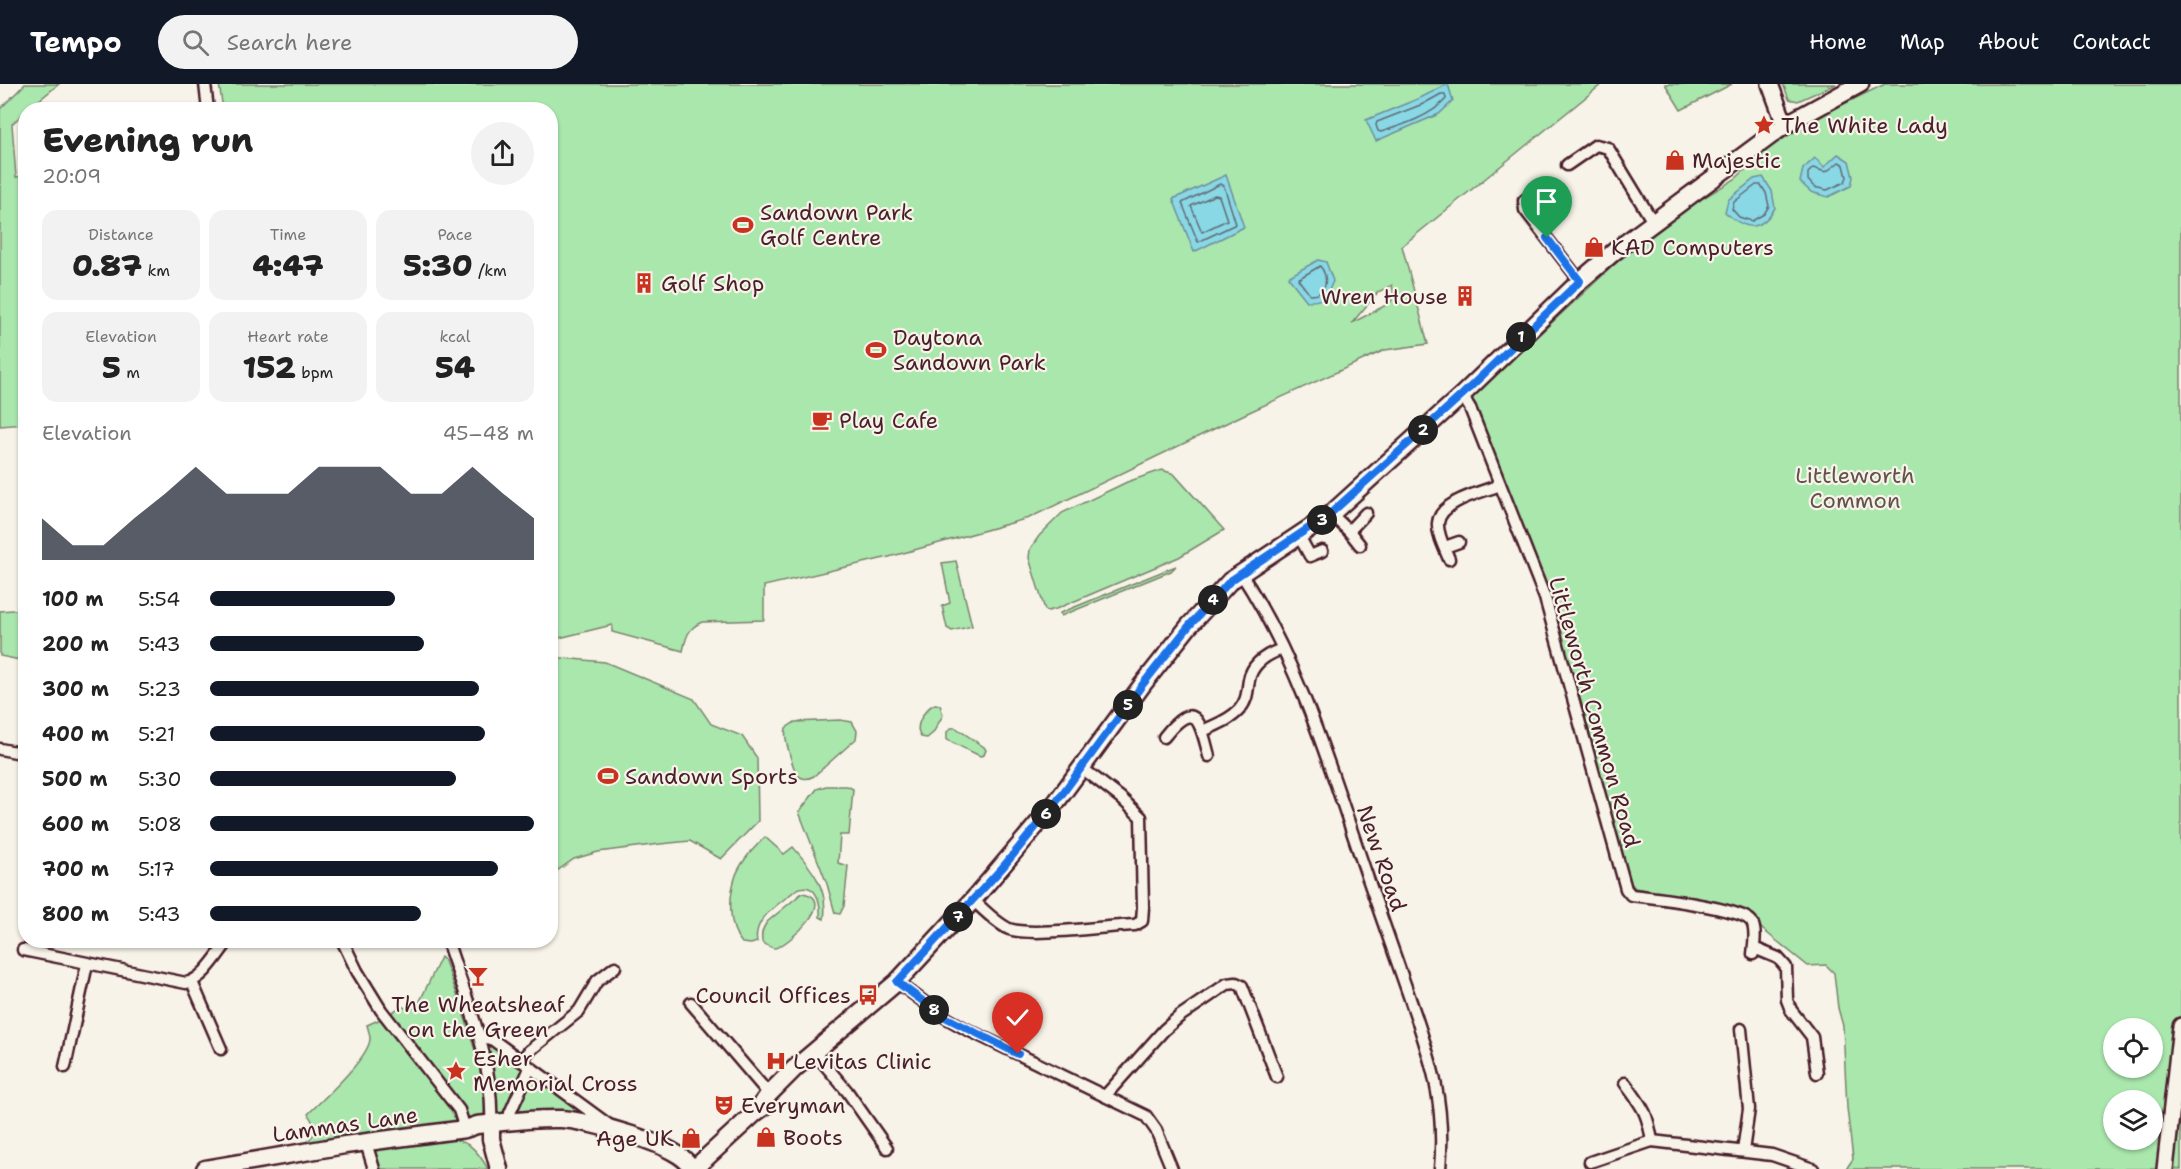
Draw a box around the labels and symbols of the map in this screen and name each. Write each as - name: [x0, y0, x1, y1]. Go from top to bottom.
- place label: The White Lady: [1781, 111, 1948, 140]
- place icon: The White Lady: [1752, 113, 1776, 137]
- place label: Majestic: [1692, 146, 1781, 175]
- shop icon: Majestic: [1663, 148, 1687, 172]
- pin: [1521, 176, 1572, 238]
- place label: Sandown Park Golf Centre: [760, 198, 913, 252]
- sports icon: Sandown Park Golf Centre: [731, 213, 755, 237]
- place label: KAD Computers: [1611, 233, 1774, 262]
- shop icon: KAD Computers: [1582, 235, 1606, 259]
- place label: Golf Shop: [661, 269, 764, 298]
- building icon: Golf Shop: [632, 271, 656, 295]
- place label: Wren House: [1320, 282, 1448, 311]
- building icon: Wren House: [1453, 284, 1477, 308]
- pin: 1: [1506, 322, 1536, 352]
- place label: Daytona Sandown Park: [893, 323, 1046, 377]
- sports icon: Daytona Sandown Park: [864, 338, 888, 362]
- place label: Play Cafe: [839, 406, 938, 435]
- cafe icon: Play Cafe: [810, 408, 834, 432]
- pin: 2: [1408, 415, 1438, 445]
- park label: Littleworth Common: [1795, 461, 1915, 515]
- pin: 3: [1307, 505, 1337, 535]
- street label: Littleworth Common Road: [1542, 573, 1647, 851]
- pin: 4: [1198, 585, 1228, 615]
- pin: 5: [1113, 690, 1143, 720]
- place label: Sandown Sports: [625, 762, 798, 791]
- sports icon: Sandown Sports: [596, 764, 620, 788]
- pin: 6: [1031, 799, 1061, 829]
- street label: New Road: [1350, 801, 1413, 915]
- pin: 7: [943, 902, 973, 932]
- bar icon: The Wheatsheaf on the Green: [466, 964, 490, 988]
- place label: Council Offices: [695, 981, 851, 1010]
- bus stop icon: Council Offices: [856, 983, 880, 1007]
- place label: The Wheatsheaf on the Green: [391, 990, 566, 1044]
- pin: [992, 992, 1043, 1054]
- pin: 8: [919, 995, 949, 1025]
- place label: Esher Memorial Cross: [473, 1044, 638, 1098]
- place label: Levitas Clinic: [793, 1047, 932, 1076]
- hospital icon: Levitas Clinic: [764, 1049, 788, 1073]
- place icon: Esher Memorial Cross: [444, 1059, 468, 1083]
- place label: Everyman: [741, 1091, 845, 1120]
- theatre icon: Everyman: [712, 1093, 736, 1117]
- street label: Lammas Lane: [270, 1100, 420, 1149]
- place label: Boots: [783, 1123, 843, 1152]
- place label: Age UK: [596, 1124, 674, 1153]
- shop icon: Boots: [754, 1125, 778, 1149]
- shop icon: Age UK: [679, 1126, 703, 1150]

